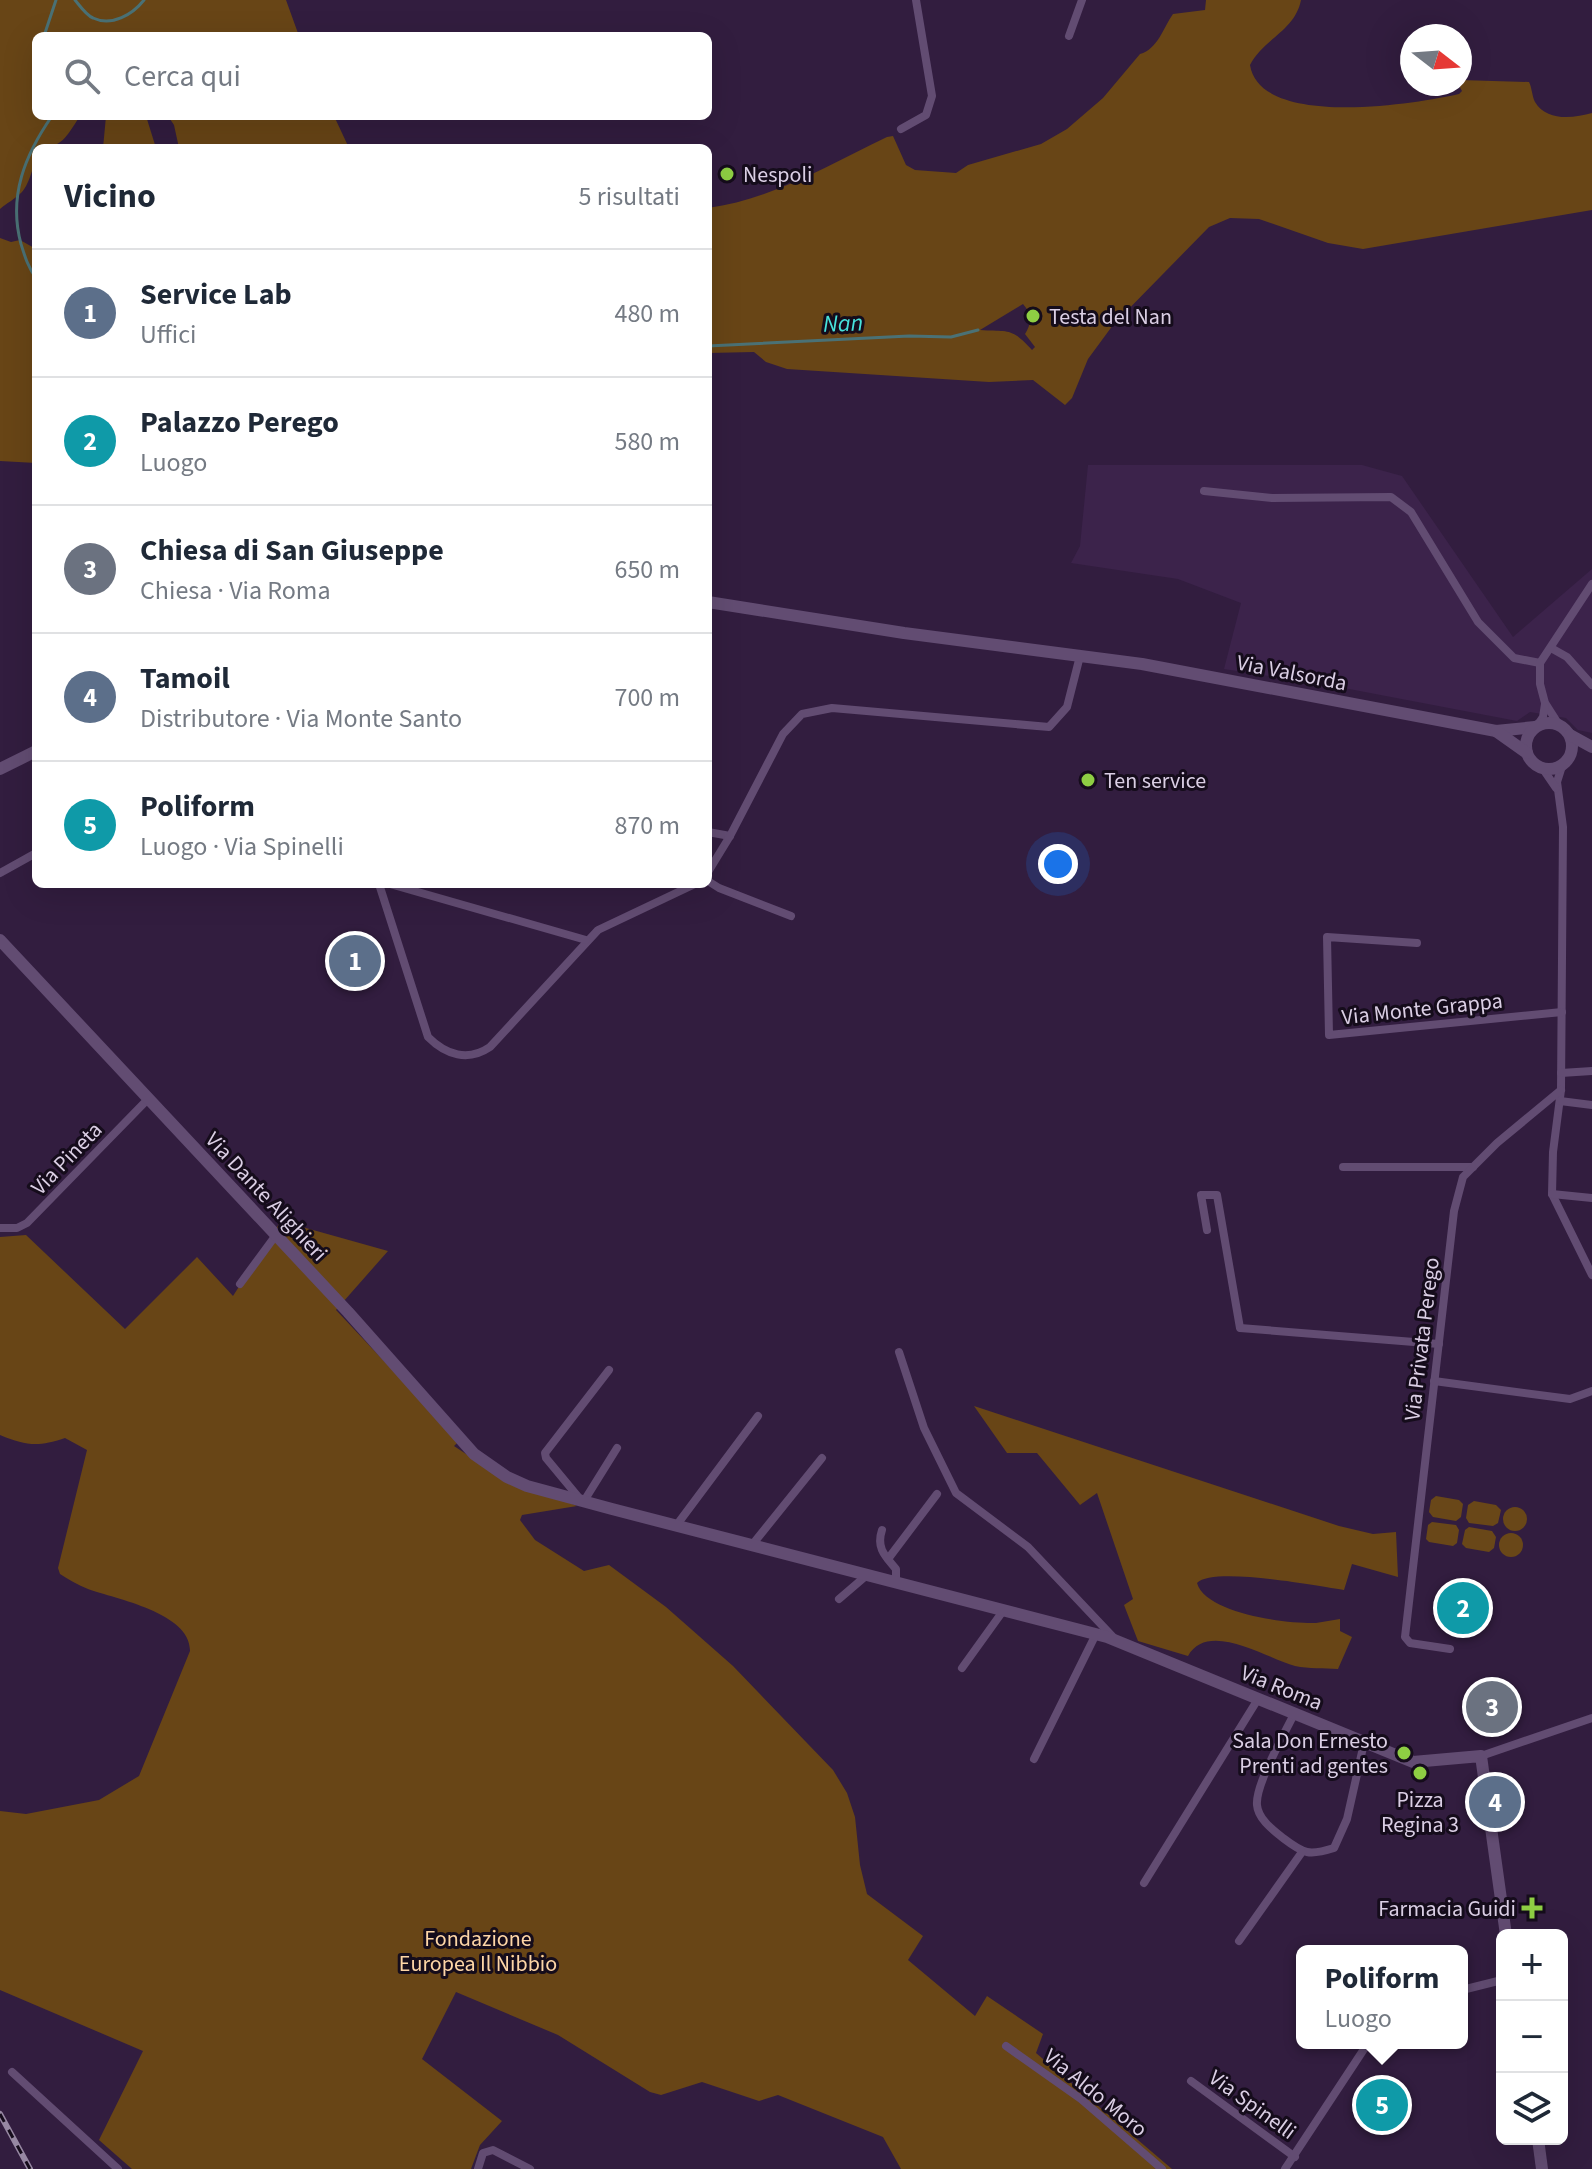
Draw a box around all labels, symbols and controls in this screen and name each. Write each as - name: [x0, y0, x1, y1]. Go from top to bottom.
- north arrow: [1400, 24, 1472, 96]
- search box: [32, 32, 712, 120]
- icon: search: [60, 54, 104, 98]
- text: Cerca qui: [124, 55, 241, 98]
- place label: Nespoli: [743, 159, 813, 191]
- marker: Nespoli: [718, 165, 736, 183]
- text: Vicino: [64, 172, 156, 221]
- text: 5 risultati: [579, 178, 680, 215]
- text: Service Lab: [140, 273, 292, 316]
- text: 1: [83, 295, 97, 332]
- text: 480 m: [614, 295, 680, 332]
- place label: Testa del Nan: [1049, 301, 1172, 333]
- water label: Nan: [822, 305, 864, 342]
- marker: Testa del Nan: [1024, 307, 1042, 325]
- text: Uffici: [140, 316, 196, 353]
- text: Palazzo Perego: [140, 401, 339, 444]
- text: 2: [83, 423, 97, 460]
- text: 580 m: [614, 423, 680, 460]
- text: Luogo: [140, 444, 207, 481]
- text: Chiesa di San Giuseppe: [140, 529, 444, 572]
- text: 3: [83, 551, 97, 588]
- text: 650 m: [614, 551, 680, 588]
- text: Chiesa · Via Roma: [140, 572, 331, 609]
- street label: Via Valsorda: [1234, 647, 1350, 699]
- text: Tamoil: [140, 657, 230, 700]
- text: 4: [83, 679, 97, 716]
- text: 700 m: [614, 679, 680, 716]
- text: Distributore · Via Monte Santo: [140, 700, 462, 737]
- place label: Ten service: [1104, 765, 1206, 797]
- marker: Ten service: [1079, 771, 1097, 789]
- text: Poliform: [140, 785, 255, 828]
- text: 5: [83, 807, 97, 844]
- text: 870 m: [614, 807, 680, 844]
- text: Luogo · Via Spinelli: [140, 828, 344, 865]
- your location: [1038, 844, 1078, 884]
- pin: 1: [329, 931, 381, 991]
- street label: Via Monte Grappa: [1340, 985, 1504, 1033]
- street label: Via Pineta: [24, 1115, 110, 1202]
- street label: Via Dante Alighieri: [198, 1125, 335, 1269]
- street label: Via Privata Perego: [1396, 1256, 1448, 1423]
- pin: 2: [1437, 1578, 1489, 1638]
- street label: Via Roma: [1236, 1657, 1327, 1719]
- pin: 3: [1466, 1677, 1518, 1737]
- place label: Sala Don Ernesto Prenti ad gentes: [1232, 1725, 1388, 1782]
- marker: Sala Don Ernesto Prenti ad gentes: [1395, 1744, 1413, 1762]
- marker: Pizza Regina 3: [1411, 1764, 1429, 1782]
- pin: 4: [1469, 1772, 1521, 1832]
- place label: Pizza Regina 3: [1381, 1784, 1459, 1841]
- place label: Farmacia Guidi: [1378, 1893, 1516, 1925]
- marker: Farmacia Guidi: [1523, 1899, 1541, 1917]
- park label: Fondazione Europea Il Nibbio: [399, 1923, 557, 1980]
- map controls: [1496, 1929, 1568, 2145]
- button: +: [1496, 1929, 1568, 2001]
- popup: [1296, 1945, 1468, 2049]
- text: Poliform: [1325, 1957, 1440, 2000]
- text: Luogo: [1325, 2000, 1392, 2037]
- button: −: [1496, 2001, 1568, 2073]
- street label: Via Aldo Moro: [1037, 2041, 1154, 2145]
- street label: Via Spinelli: [1202, 2062, 1303, 2147]
- button: layers: [1496, 2073, 1568, 2145]
- pin: 5: [1356, 2075, 1408, 2135]

